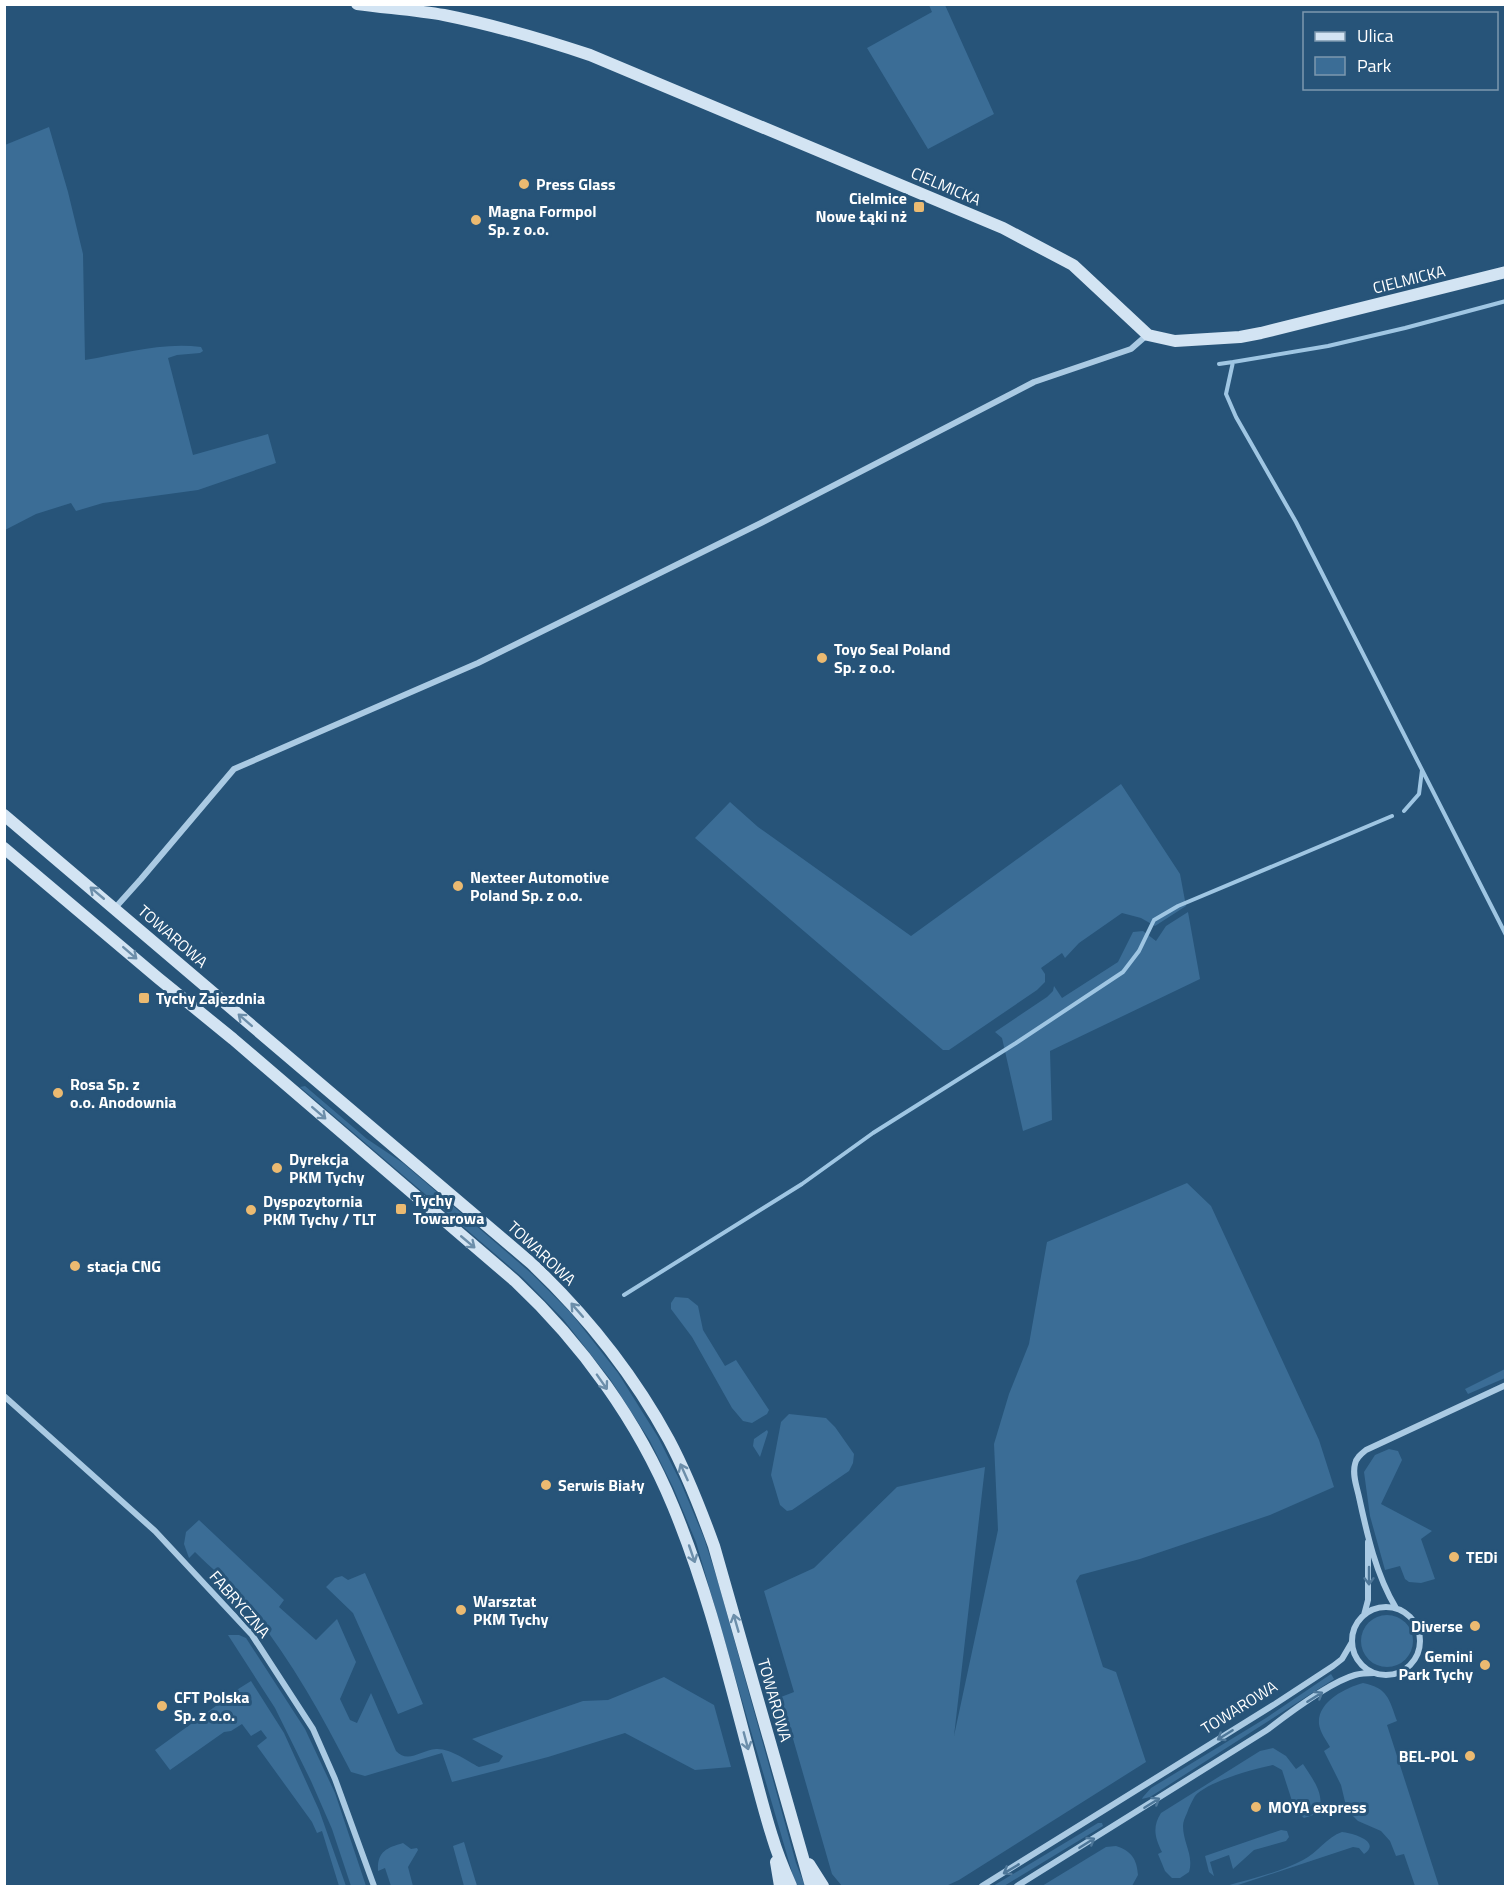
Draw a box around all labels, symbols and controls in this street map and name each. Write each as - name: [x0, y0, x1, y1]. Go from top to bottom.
- legend: [1303, 12, 1498, 90]
- text: Ulica: [1357, 22, 1394, 49]
- text: Park: [1357, 52, 1392, 79]
- street label: CIELMICKA: [907, 161, 985, 212]
- place label: Press Glass: [536, 172, 616, 196]
- marker: Press Glass: [517, 177, 531, 191]
- place label: Cielmice Nowe Łąki nż: [816, 186, 907, 228]
- place label: Magna Formpol Sp. z o.o.: [488, 199, 597, 241]
- marker: Cielmice Nowe Łąki nż: [912, 200, 926, 214]
- marker: Magna Formpol Sp. z o.o.: [469, 213, 483, 227]
- street label: CIELMICKA: [1370, 258, 1448, 300]
- place label: Toyo Seal Poland Sp. z o.o.: [834, 637, 951, 679]
- marker: Toyo Seal Poland Sp. z o.o.: [815, 651, 829, 665]
- place label: Nexteer Automotive Poland Sp. z o.o.: [470, 865, 609, 907]
- marker: Nexteer Automotive Poland Sp. z o.o.: [451, 879, 465, 893]
- one-way arrow: [90, 886, 105, 900]
- street label: TOWAROWA: [133, 899, 214, 973]
- one-way arrow: [122, 946, 137, 960]
- place label: Tychy Zajezdnia: [156, 986, 265, 1010]
- marker: Tychy Zajezdnia: [137, 991, 151, 1005]
- one-way arrow: [238, 1013, 253, 1027]
- place label: Rosa Sp. z o.o. Anodownia: [70, 1072, 177, 1114]
- marker: Rosa Sp. z o.o. Anodownia: [51, 1086, 65, 1100]
- one-way arrow: [311, 1106, 326, 1120]
- place label: Dyrekcja PKM Tychy: [289, 1147, 365, 1189]
- marker: Dyrekcja PKM Tychy: [270, 1161, 284, 1175]
- place label: Tychy Towarowa: [413, 1188, 484, 1230]
- place label: Dyspozytornia PKM Tychy / TLT: [263, 1189, 377, 1231]
- marker: Tychy Towarowa: [394, 1202, 408, 1216]
- marker: Dyspozytornia PKM Tychy / TLT: [244, 1203, 258, 1217]
- street label: TOWAROWA: [502, 1215, 582, 1291]
- one-way arrow: [460, 1235, 476, 1248]
- place label: stacja CNG: [87, 1254, 161, 1278]
- marker: stacja CNG: [68, 1259, 82, 1273]
- one-way arrow: [570, 1303, 584, 1318]
- one-way arrow: [596, 1373, 609, 1389]
- one-way arrow: [678, 1464, 689, 1482]
- place label: Serwis Biały: [558, 1473, 645, 1497]
- marker: Serwis Biały: [539, 1478, 553, 1492]
- one-way arrow: [687, 1544, 698, 1563]
- place label: TEDi: [1466, 1545, 1498, 1569]
- marker: TEDi: [1447, 1550, 1461, 1564]
- street label: FABRYCZNA: [204, 1565, 276, 1643]
- one-way arrow: [1363, 1566, 1374, 1586]
- place label: Warsztat PKM Tychy: [473, 1589, 549, 1631]
- marker: Warsztat PKM Tychy: [454, 1603, 468, 1617]
- one-way arrow: [730, 1614, 741, 1633]
- place label: Diverse: [1411, 1614, 1463, 1638]
- marker: Diverse: [1468, 1619, 1482, 1633]
- place label: Gemini Park Tychy: [1398, 1644, 1473, 1686]
- street label: TOWAROWA: [752, 1656, 798, 1745]
- marker: Gemini Park Tychy: [1478, 1658, 1492, 1672]
- street label: TOWAROWA: [1196, 1674, 1282, 1740]
- place label: CFT Polska Sp. z o.o.: [174, 1685, 249, 1727]
- one-way arrow: [1306, 1690, 1323, 1702]
- marker: CFT Polska Sp. z o.o.: [155, 1699, 169, 1713]
- one-way arrow: [1217, 1730, 1234, 1742]
- one-way arrow: [741, 1732, 752, 1751]
- place label: BEL-POL: [1399, 1744, 1458, 1768]
- marker: BEL-POL: [1463, 1749, 1477, 1763]
- place label: MOYA express: [1268, 1795, 1367, 1819]
- one-way arrow: [1143, 1796, 1160, 1808]
- marker: MOYA express: [1249, 1800, 1263, 1814]
- one-way arrow: [1078, 1837, 1095, 1849]
- one-way arrow: [1003, 1863, 1020, 1875]

